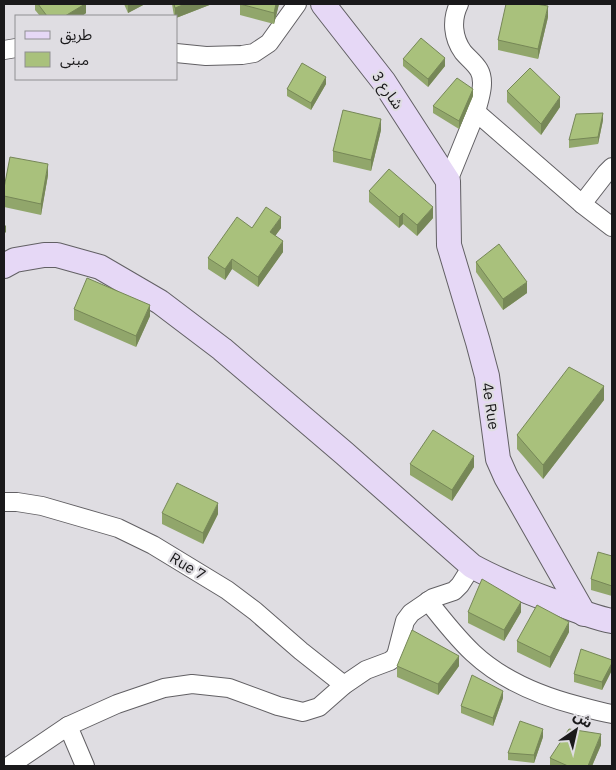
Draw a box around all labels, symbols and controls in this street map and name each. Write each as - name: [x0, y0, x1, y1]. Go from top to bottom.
- legend: [15, 15, 178, 80]
- text: طريق: [60, 25, 92, 45]
- text: مبنى: [60, 50, 89, 69]
- street label: شارع 3: [366, 67, 408, 114]
- street label: 4e Rue: [478, 381, 504, 431]
- street label: Rue 7: [166, 548, 210, 584]
- north arrow: [551, 705, 601, 755]
- text: ش: [570, 706, 596, 732]

